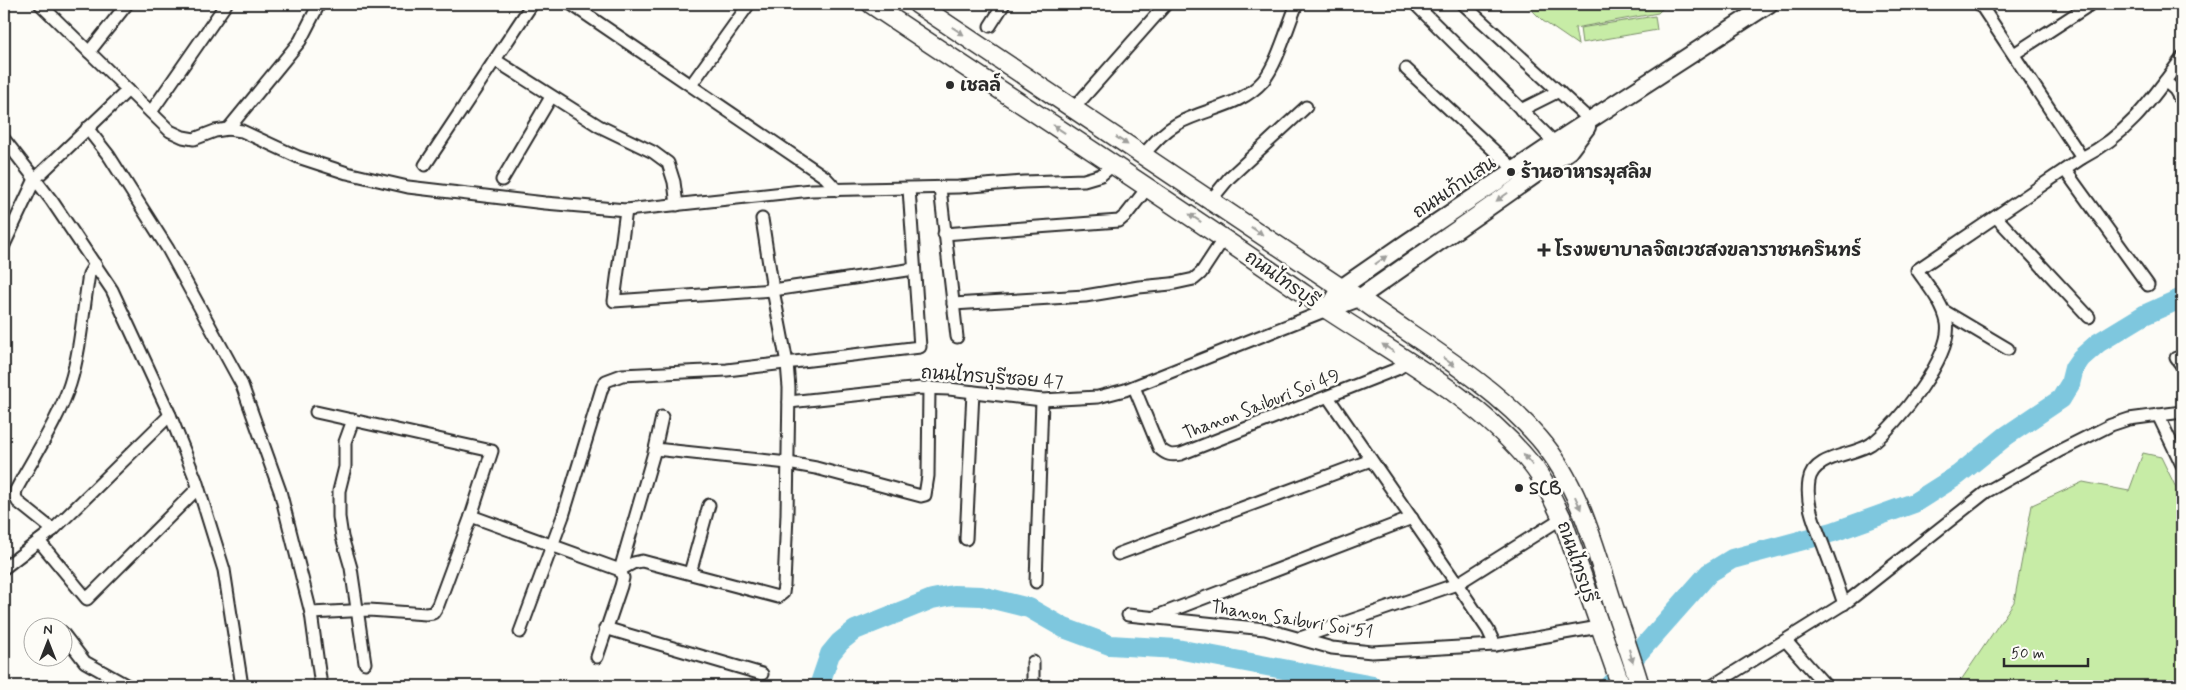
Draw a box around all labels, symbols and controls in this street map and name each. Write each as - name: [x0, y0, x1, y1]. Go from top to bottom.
- one-way arrow: [951, 26, 965, 36]
- place label: เชลล์: [960, 72, 1001, 98]
- marker: เชลล์: [944, 79, 956, 91]
- one-way arrow: [1053, 124, 1066, 134]
- one-way arrow: [1115, 136, 1129, 146]
- street label: ถนนเก้าแสน: [1408, 150, 1501, 225]
- place label: ร้านอาหารมุสลิม: [1521, 160, 1652, 185]
- marker: ร้านอาหารมุสลิม: [1505, 166, 1517, 178]
- one-way arrow: [1495, 192, 1509, 202]
- one-way arrow: [1188, 214, 1202, 223]
- one-way arrow: [1250, 226, 1264, 236]
- place label: โรงพยาบาลจิตเวชสงขลาราชนครินทร์: [1554, 237, 1862, 263]
- marker: โรงพยาบาลจิตเวชสงขลาราชนครินทร์: [1537, 243, 1551, 257]
- street label: ถนนไทรบุรี: [1239, 244, 1324, 315]
- one-way arrow: [1374, 255, 1388, 265]
- one-way arrow: [1381, 344, 1394, 353]
- one-way arrow: [1442, 357, 1456, 367]
- street label: ถนนไทรบุรีซอย 47: [920, 359, 1064, 396]
- street label: Thanon Saiburi Soi 49: [1179, 364, 1343, 446]
- one-way arrow: [1522, 454, 1533, 467]
- place label: SCB: [1529, 477, 1561, 501]
- marker: SCB: [1513, 482, 1525, 494]
- one-way arrow: [1575, 496, 1583, 510]
- street label: ถนนไทรบุรี: [1550, 517, 1603, 607]
- street label: Thanon Saiburi Soi 51: [1209, 595, 1375, 645]
- north arrow: [22, 618, 72, 668]
- text: N: [43, 621, 53, 639]
- scale bar: [2004, 635, 2087, 667]
- text: 50 m: [2011, 644, 2045, 664]
- one-way arrow: [1628, 649, 1636, 664]

